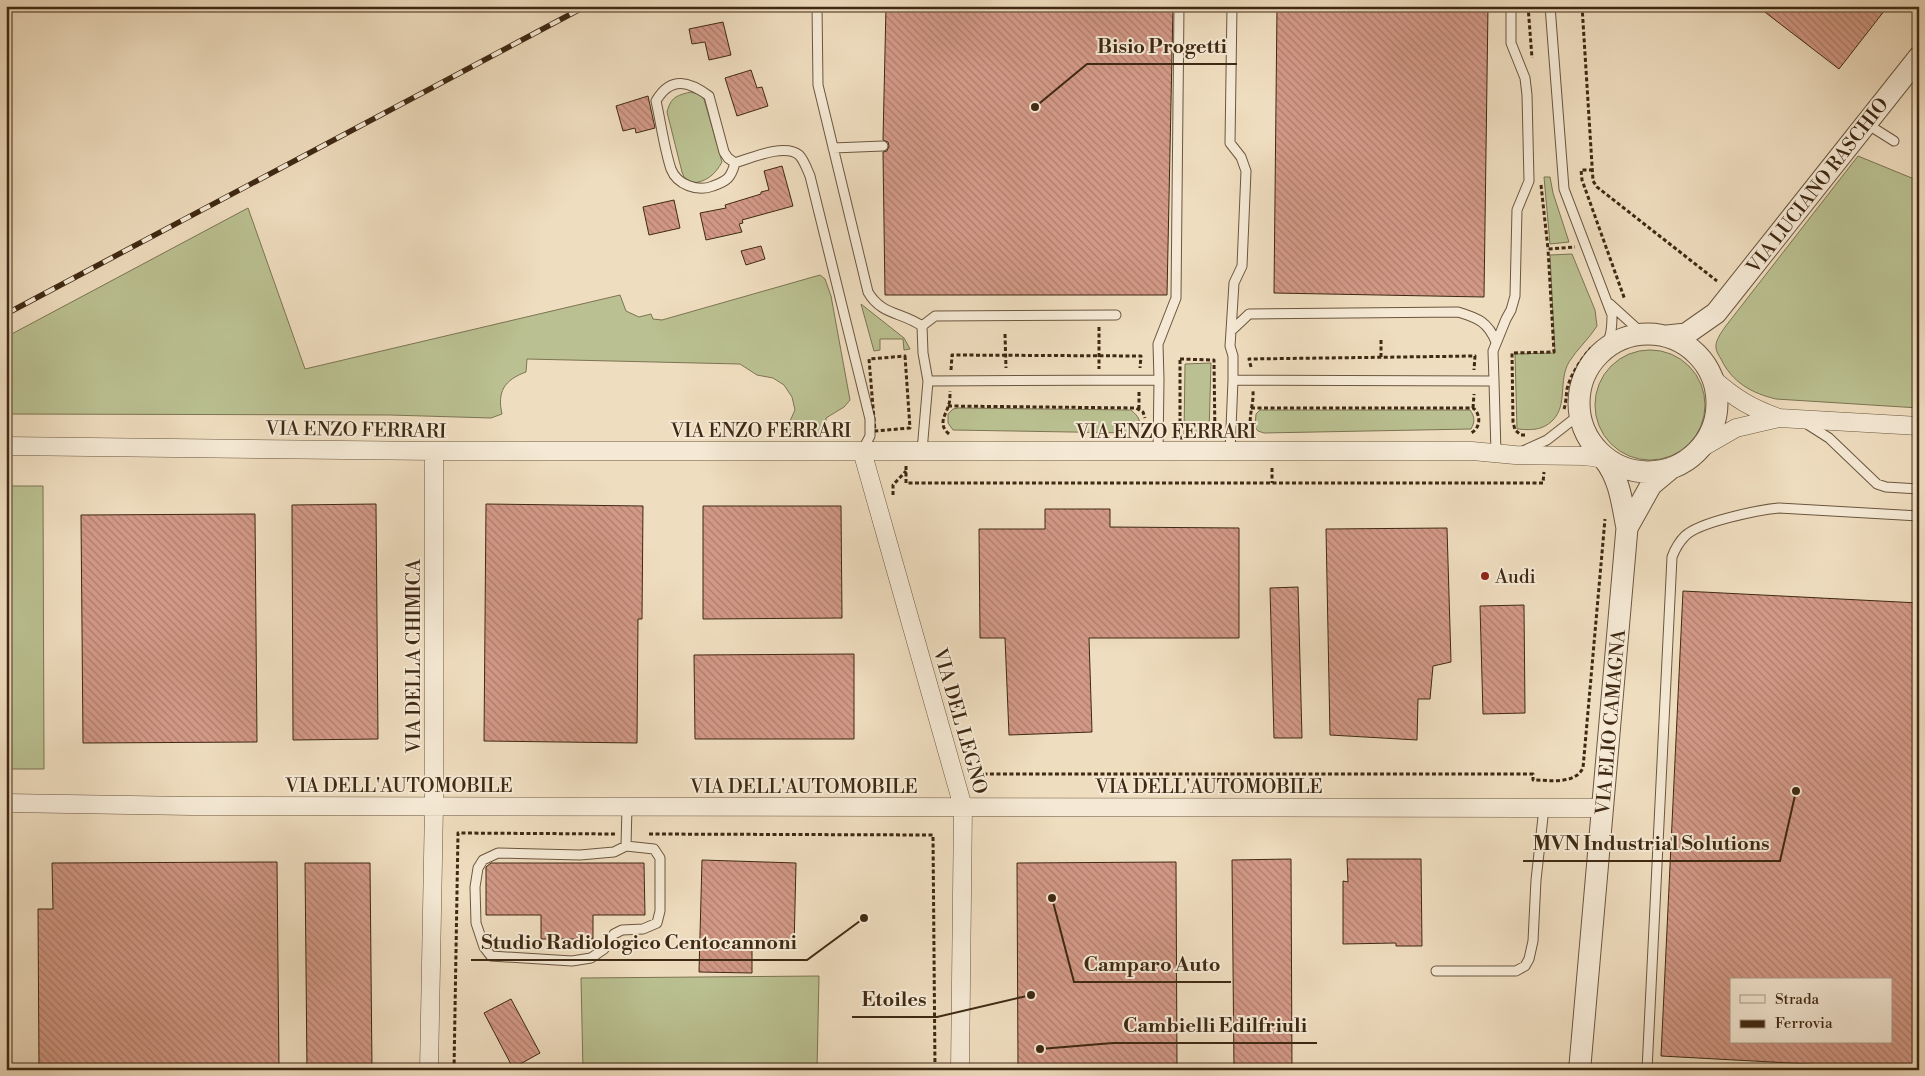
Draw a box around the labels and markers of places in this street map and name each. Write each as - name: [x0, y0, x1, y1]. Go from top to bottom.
- callout: Bisio Progetti: [1087, 29, 1237, 64]
- place label: Audi: [1494, 565, 1536, 589]
- marker: Audi: [1479, 570, 1491, 582]
- callout: MVN Industrial Solutions: [1523, 826, 1780, 861]
- callout: Studio Radiologico Centocannoni: [471, 925, 807, 960]
- callout: Camparo Auto: [1074, 947, 1231, 982]
- callout: Etoiles: [852, 982, 937, 1017]
- callout: Cambielli Edilfriuli: [1113, 1008, 1317, 1043]

